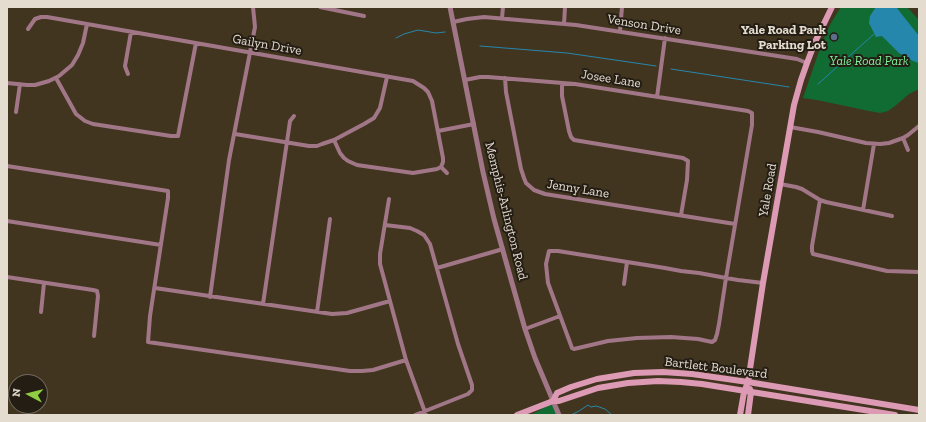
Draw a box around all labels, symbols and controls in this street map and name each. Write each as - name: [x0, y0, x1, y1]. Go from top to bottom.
- street label: Venson Drive: [606, 11, 682, 39]
- place label: Yale Road Park Parking Lot: [741, 22, 826, 53]
- street label: Gailyn Drive: [231, 31, 303, 59]
- marker: Yale Road Park Parking Lot: [829, 32, 839, 42]
- park label: Yale Road Park: [830, 53, 908, 69]
- street label: Josee Lane: [580, 67, 642, 91]
- street label: Memphis-Arlington Road: [481, 140, 531, 282]
- street label: Yale Road: [756, 162, 780, 218]
- street label: Jenny Lane: [546, 176, 610, 202]
- street label: Bartlett Boulevard: [664, 354, 768, 382]
- north arrow: [8, 374, 48, 414]
- text: N: [10, 388, 24, 398]

